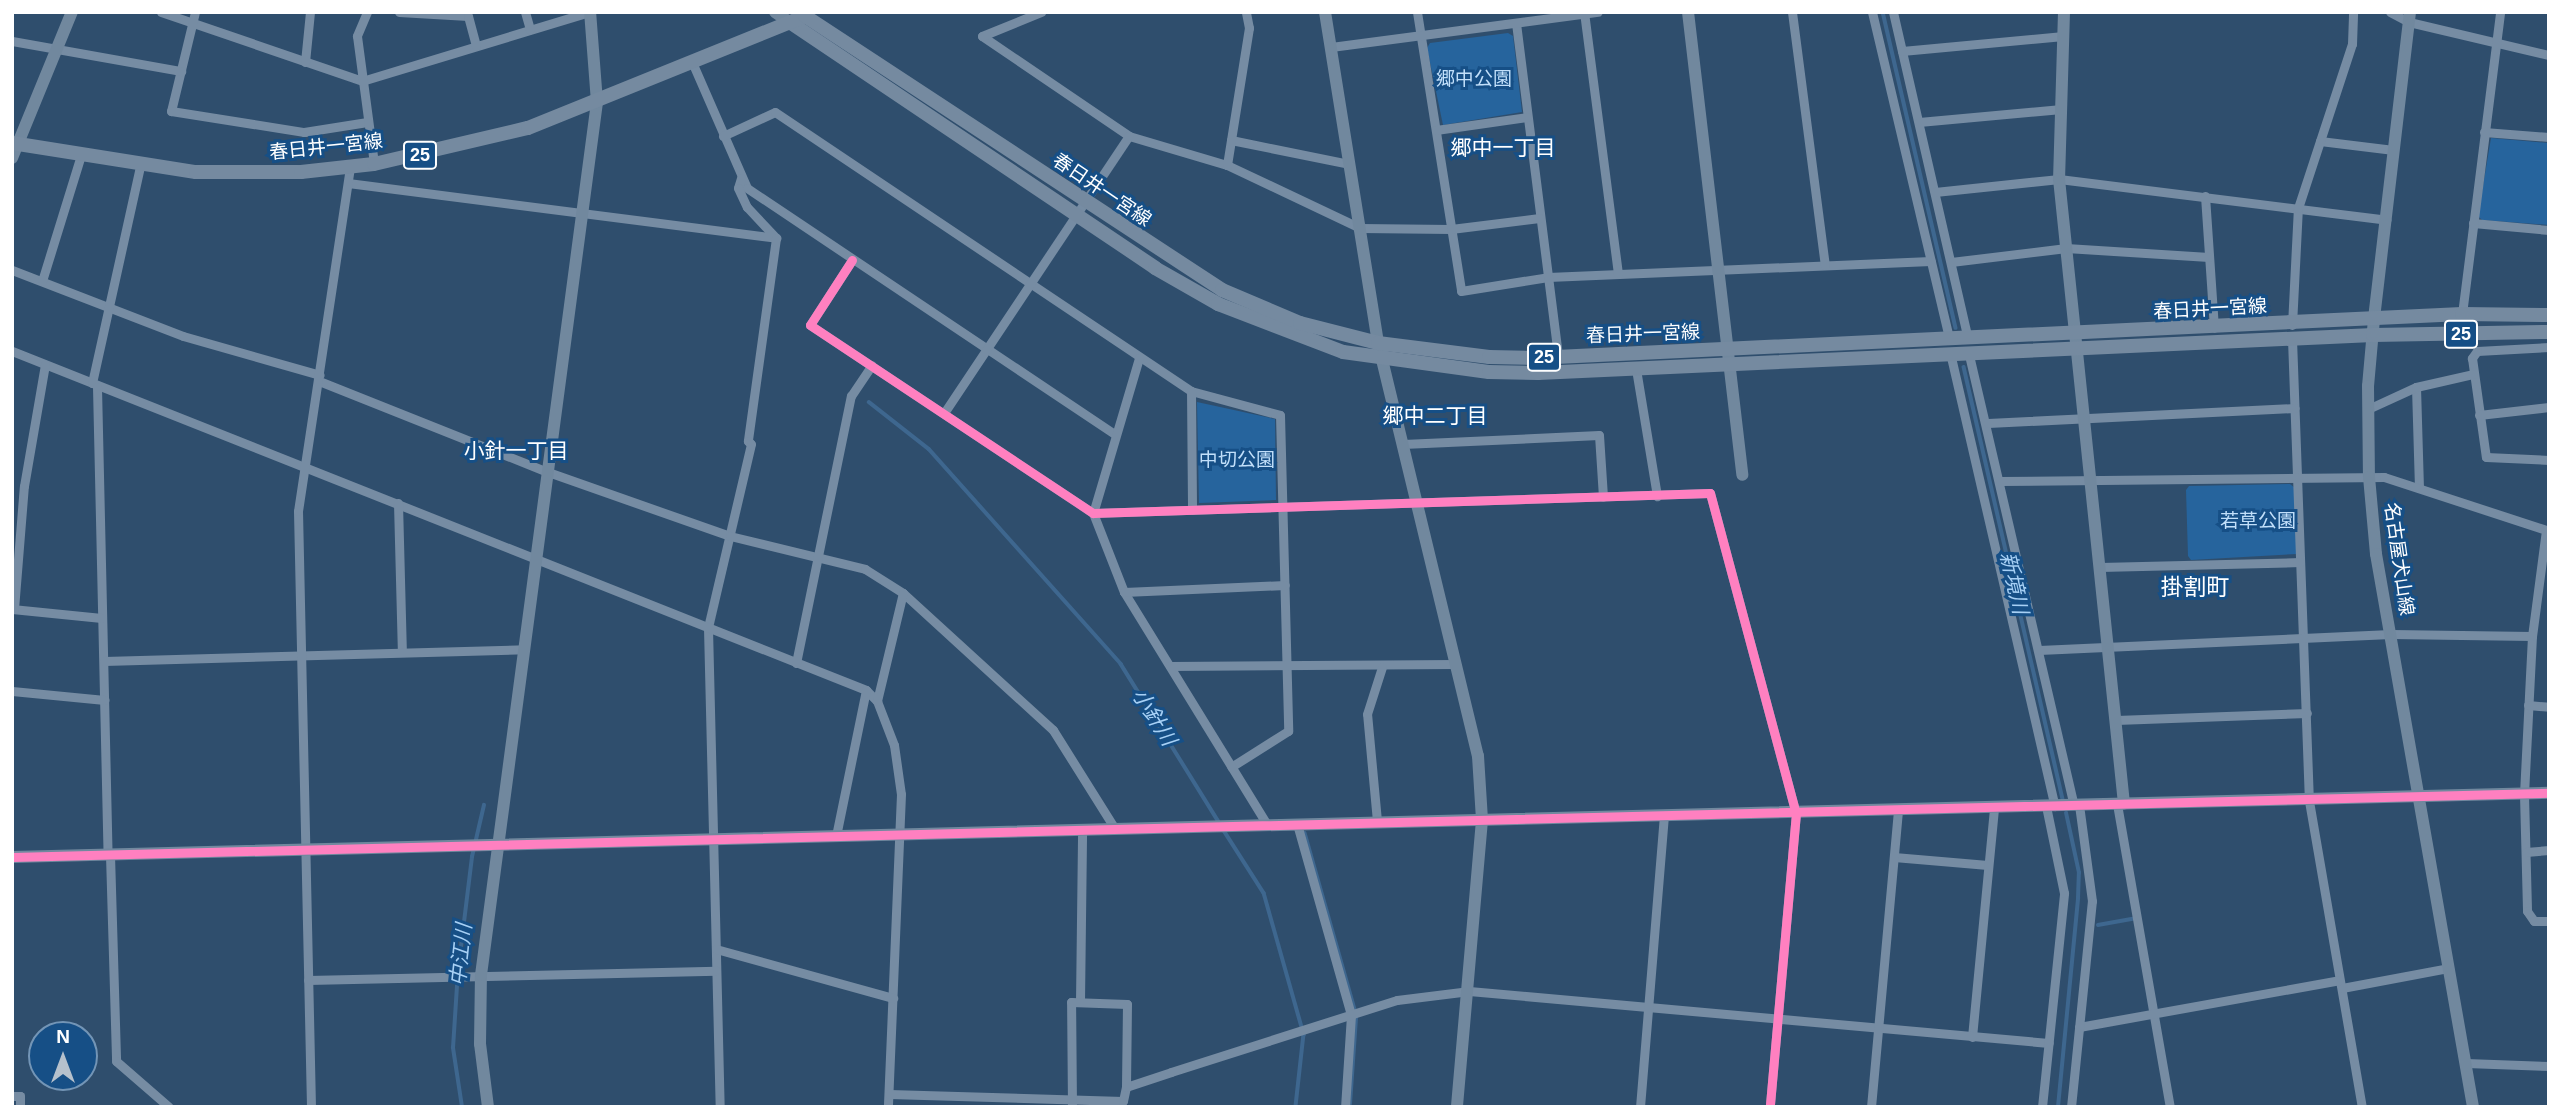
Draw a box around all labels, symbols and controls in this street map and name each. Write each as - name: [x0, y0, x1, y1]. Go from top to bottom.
- park label: 郷中公園: [1436, 68, 1512, 90]
- street label: 春日井一宮線: [268, 130, 384, 164]
- district label: 郷中一丁目: [1451, 135, 1555, 161]
- road number: 25: [402, 140, 438, 170]
- street label: 春日井一宮線: [1048, 149, 1156, 231]
- street label: 春日井一宮線: [2152, 295, 2268, 323]
- road number: 25: [2444, 320, 2478, 348]
- street label: 春日井一宮線: [1586, 321, 1700, 347]
- road number: 25: [1526, 342, 1562, 372]
- district label: 郷中二丁目: [1383, 403, 1487, 429]
- district label: 小針一丁目: [464, 438, 568, 464]
- park label: 中切公園: [1199, 449, 1275, 471]
- street label: 名古屋犬山線: [2380, 501, 2418, 617]
- park label: 若草公園: [2220, 510, 2296, 532]
- water label: 新境川: [1995, 549, 2033, 617]
- district label: 掛割町: [2161, 573, 2229, 601]
- water label: 小針川: [1127, 684, 1181, 750]
- water label: 中江川: [445, 922, 477, 988]
- north arrow: [28, 1021, 98, 1091]
- text: N: [56, 1026, 70, 1047]

